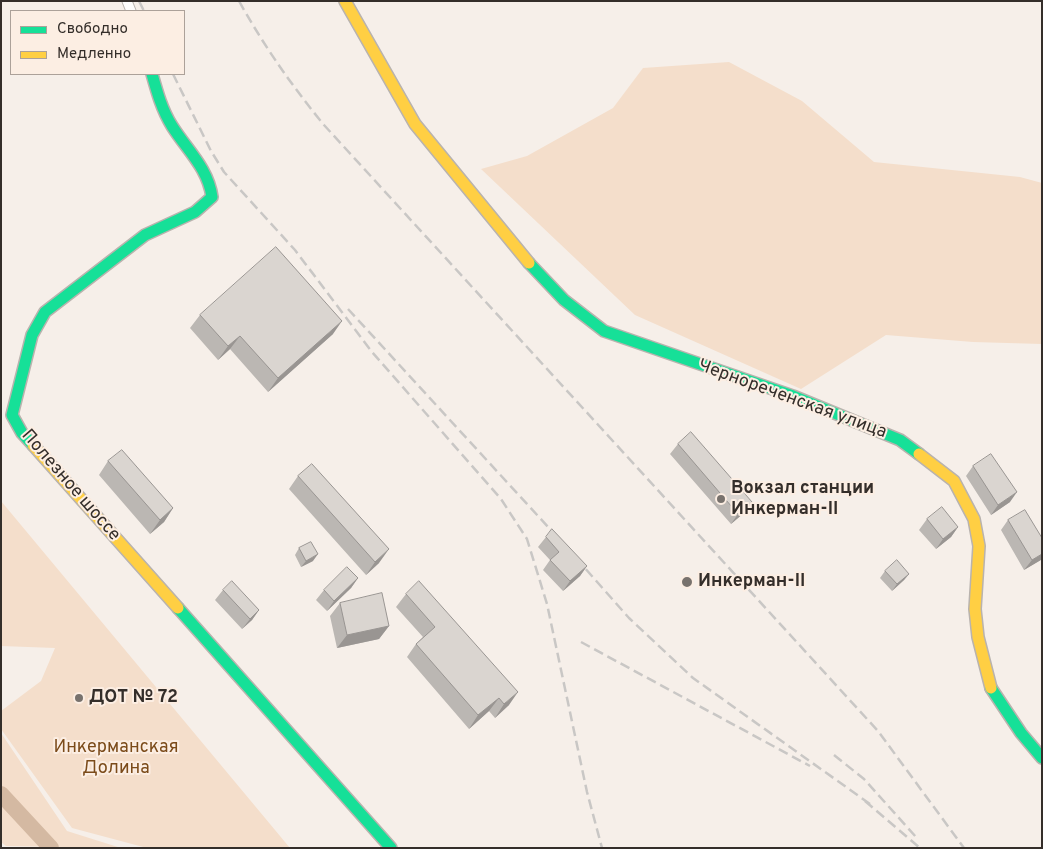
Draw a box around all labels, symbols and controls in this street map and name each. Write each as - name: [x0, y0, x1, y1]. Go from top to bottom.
- legend: [10, 10, 185, 75]
- text: Свободно: [57, 20, 128, 39]
- text: Медленно: [57, 45, 131, 64]
- street label: Чернореченская улица: [695, 356, 889, 444]
- street label: Полезное шоссе: [16, 426, 124, 546]
- place label: Вокзал станции Инкерман-II: [731, 478, 874, 520]
- marker: Вокзал станции Инкерман-II: [715, 493, 727, 505]
- place label: Инкерман-II: [698, 571, 805, 593]
- marker: Инкерман-II: [680, 575, 694, 589]
- place label: ДОТ № 72: [89, 687, 178, 709]
- marker: ДОТ № 72: [73, 692, 85, 704]
- park label: Инкерманская Долина: [53, 737, 179, 780]

